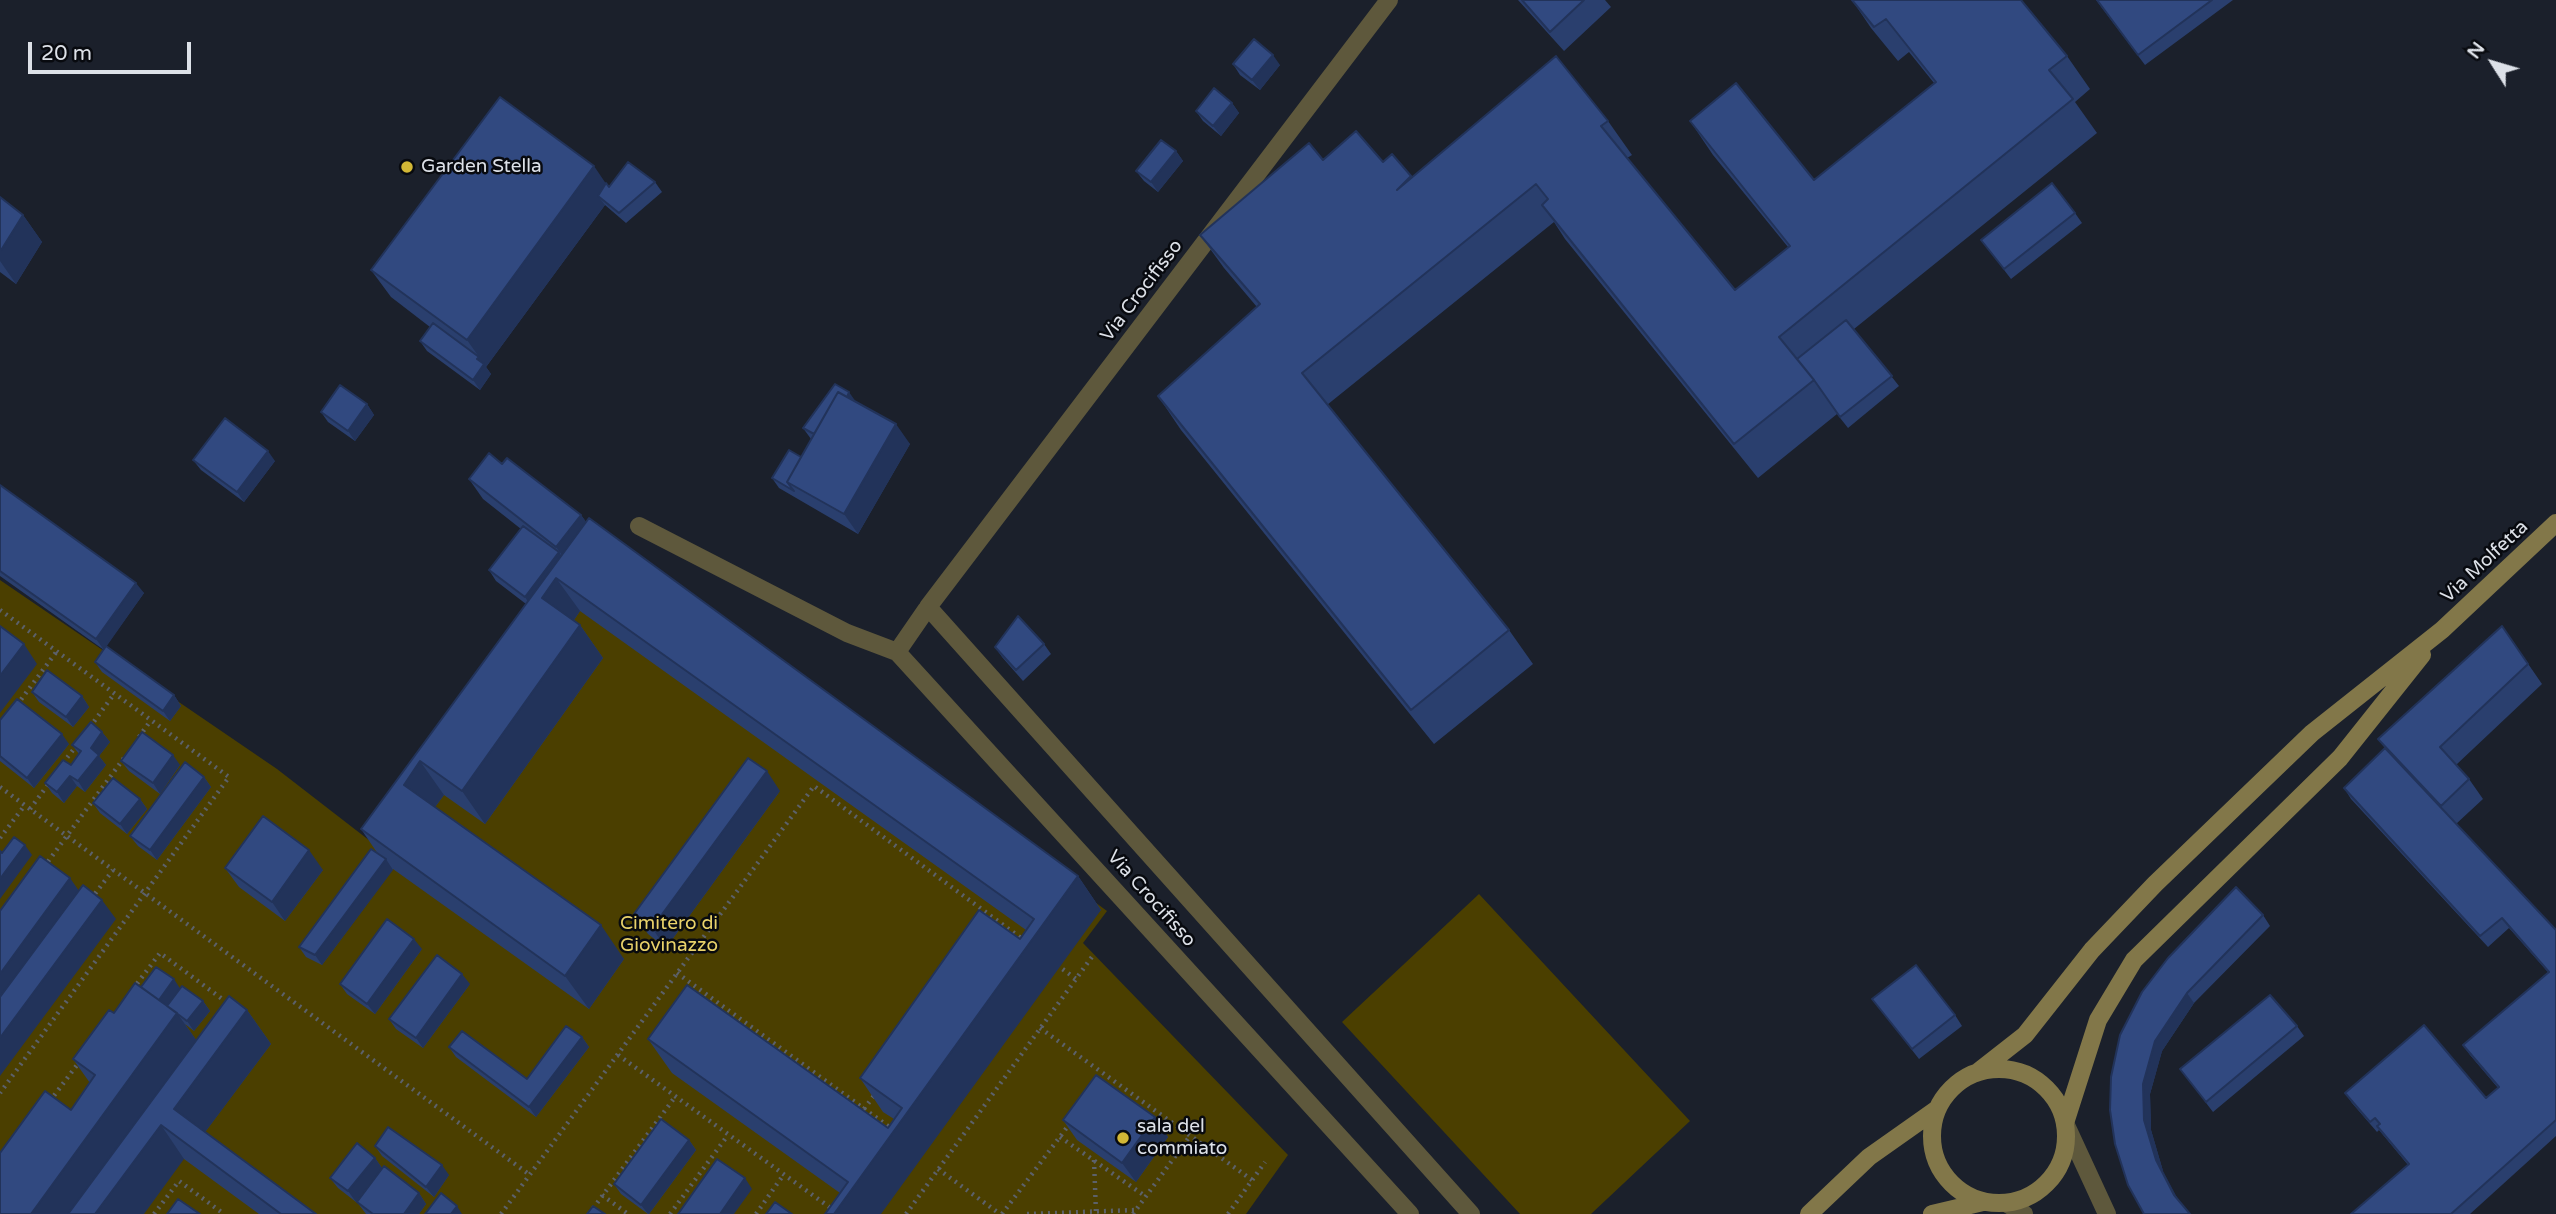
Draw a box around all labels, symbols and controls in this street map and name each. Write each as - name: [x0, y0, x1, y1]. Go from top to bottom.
- scale bar: [32, 28, 194, 72]
- north arrow: [2458, 28, 2528, 98]
- text: N: [2463, 38, 2490, 63]
- text: 20 m: [41, 41, 92, 66]
- place label: Garden Stella: [421, 156, 542, 178]
- marker: Garden Stella: [399, 159, 415, 175]
- street label: Via Crocifisso: [1096, 236, 1188, 346]
- street label: Via Molfetta: [2437, 516, 2533, 608]
- street label: Via Crocifisso: [1102, 846, 1200, 952]
- park label: Cimitero di Giovinazzo: [620, 913, 718, 957]
- place label: sala del commiato: [1137, 1116, 1227, 1160]
- marker: sala del commiato: [1115, 1130, 1131, 1146]

